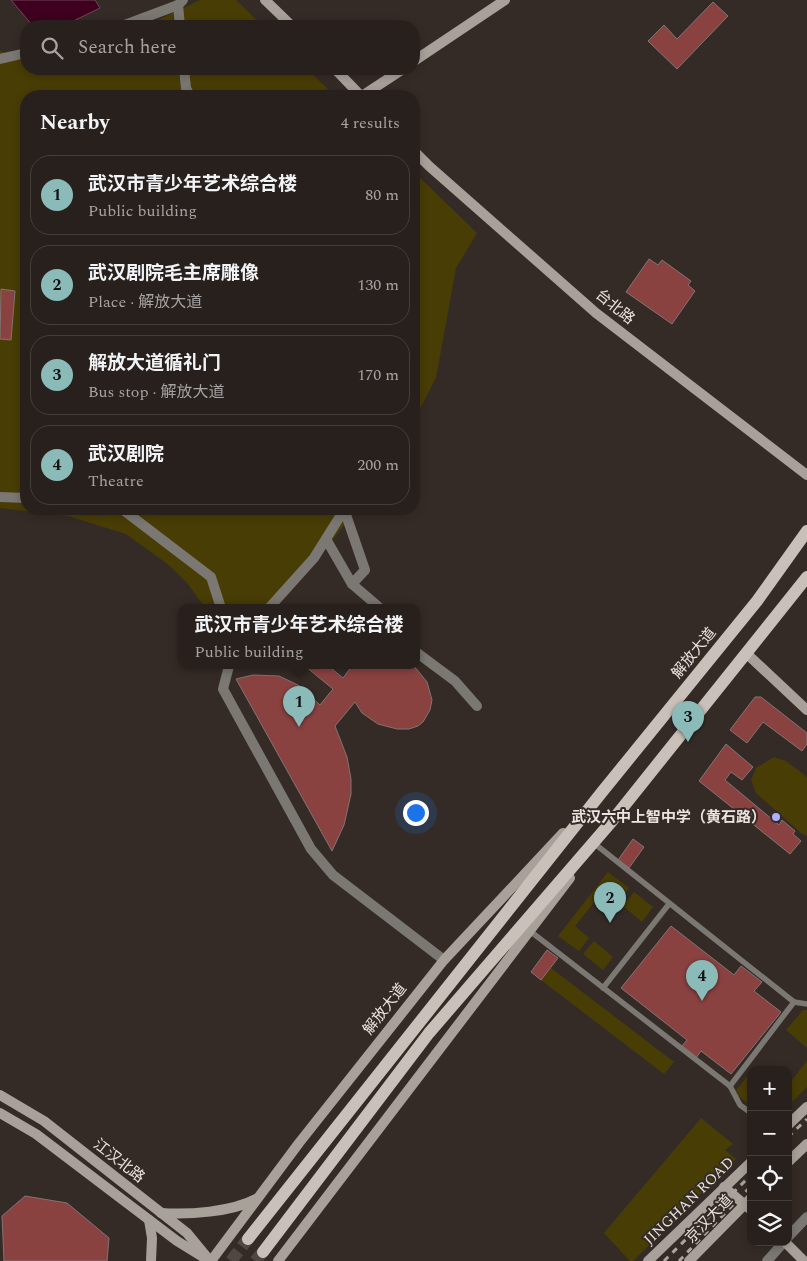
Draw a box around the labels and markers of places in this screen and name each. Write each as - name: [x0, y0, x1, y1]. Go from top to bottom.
- pin: 1: [283, 686, 315, 727]
- pin: 3: [672, 701, 704, 742]
- place label: 武汉六中上智中学（黄石路）: [571, 806, 766, 829]
- marker: 武汉六中上智中学（黄石路）: [770, 811, 782, 823]
- pin: 2: [594, 882, 626, 923]
- pin: 4: [686, 960, 718, 1001]

